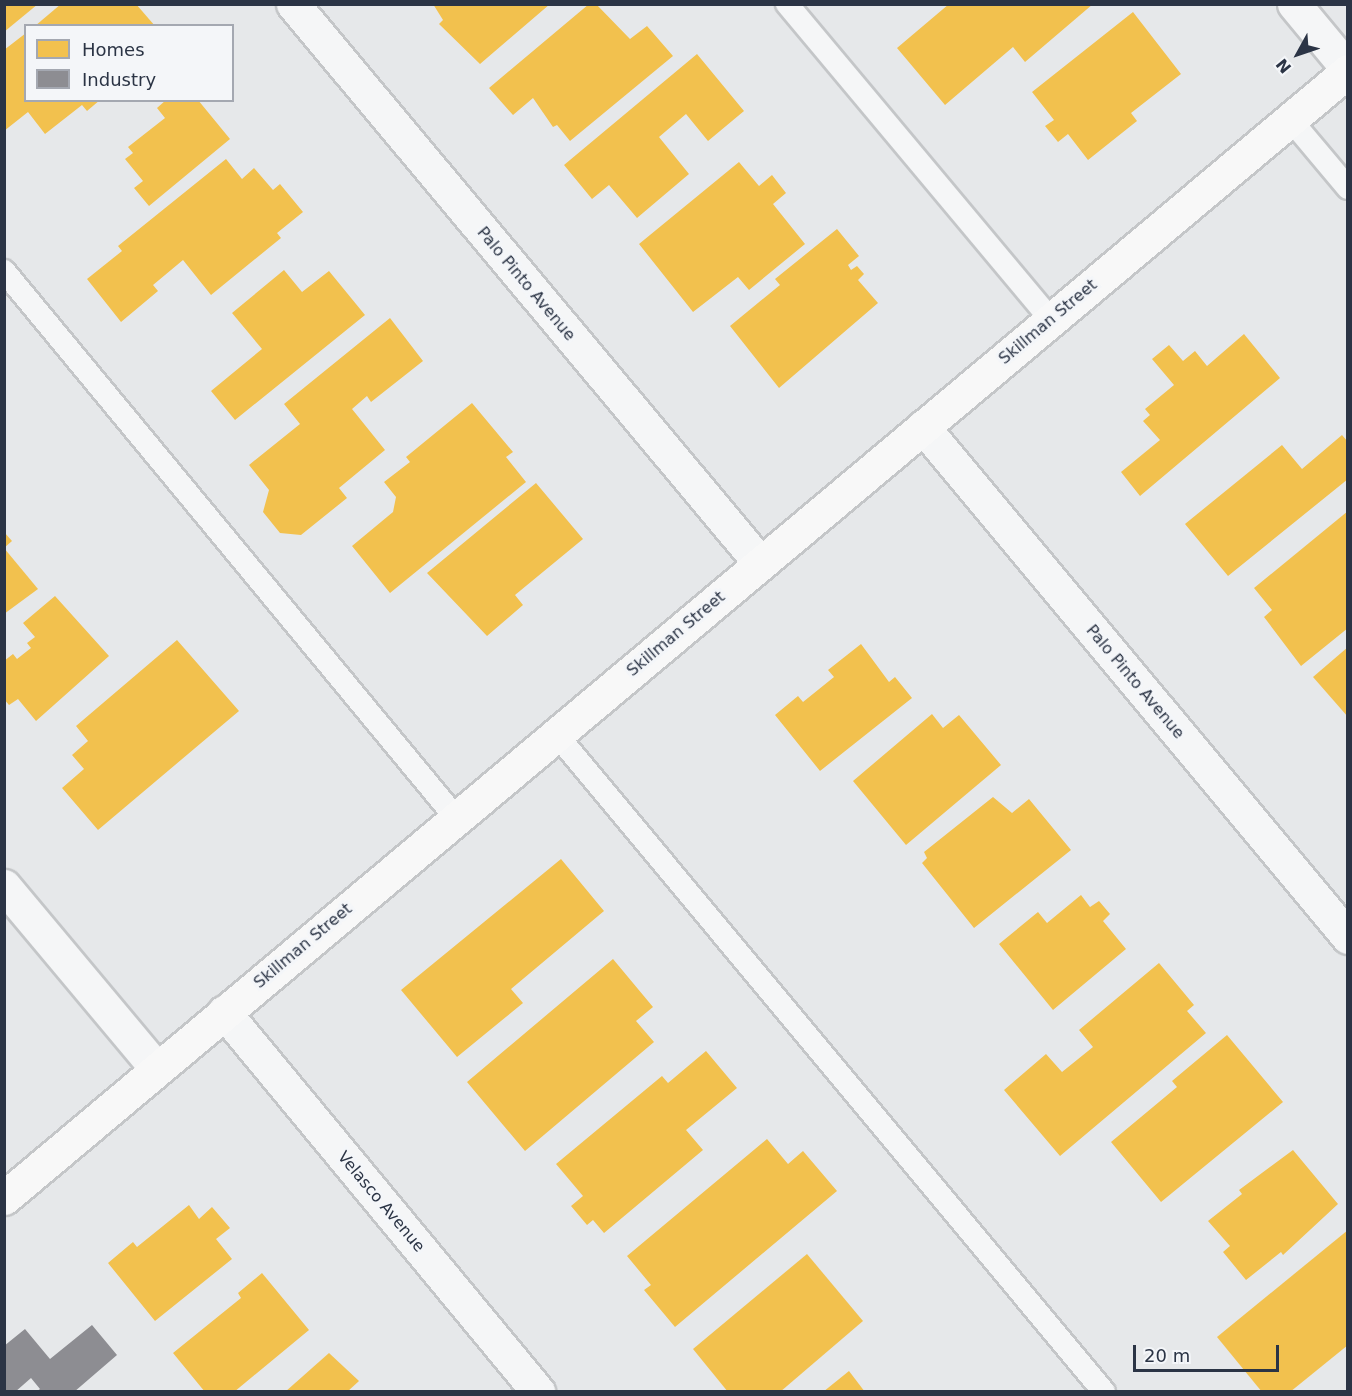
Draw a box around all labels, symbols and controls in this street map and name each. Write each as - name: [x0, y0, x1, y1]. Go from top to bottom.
- legend: [24, 24, 234, 102]
- north arrow: [1268, 24, 1328, 84]
- text: Homes: [82, 39, 145, 60]
- text: N: [1272, 55, 1295, 77]
- text: Industry: [82, 69, 156, 90]
- street label: Palo Pinto Avenue: [473, 223, 579, 345]
- street label: Skillman Street: [995, 275, 1101, 369]
- street label: Skillman Street: [623, 587, 729, 681]
- street label: Palo Pinto Avenue: [1082, 621, 1188, 743]
- street label: Skillman Street: [250, 899, 356, 993]
- street label: Velasco Avenue: [333, 1148, 429, 1256]
- scale bar: [1136, 1333, 1282, 1371]
- text: 20 m: [1144, 1345, 1190, 1366]

